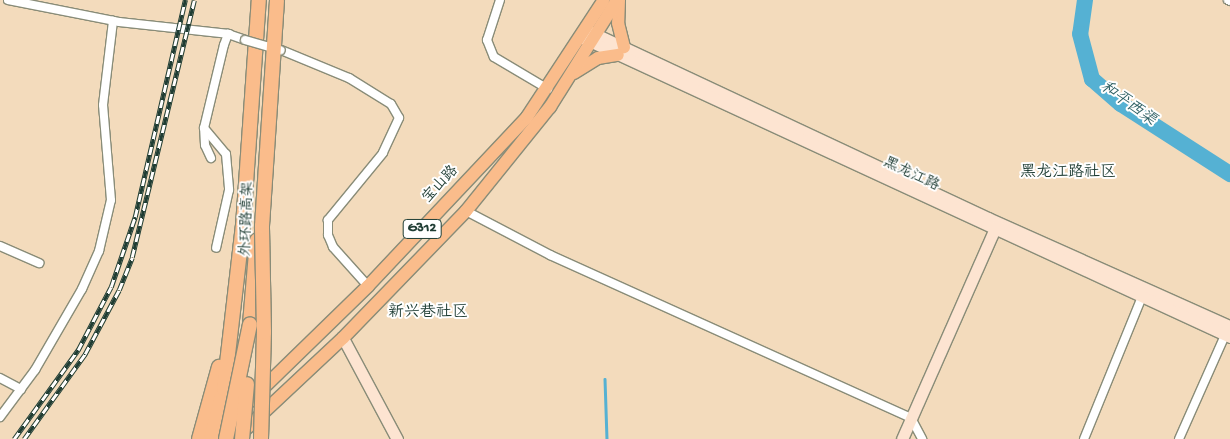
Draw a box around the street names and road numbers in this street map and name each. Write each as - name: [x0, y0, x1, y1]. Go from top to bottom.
- street label: 黑龙江路: [880, 154, 942, 196]
- street label: 宝山路: [419, 162, 463, 208]
- street label: 外环路高架: [238, 181, 258, 257]
- road number: G312: [402, 218, 442, 240]

